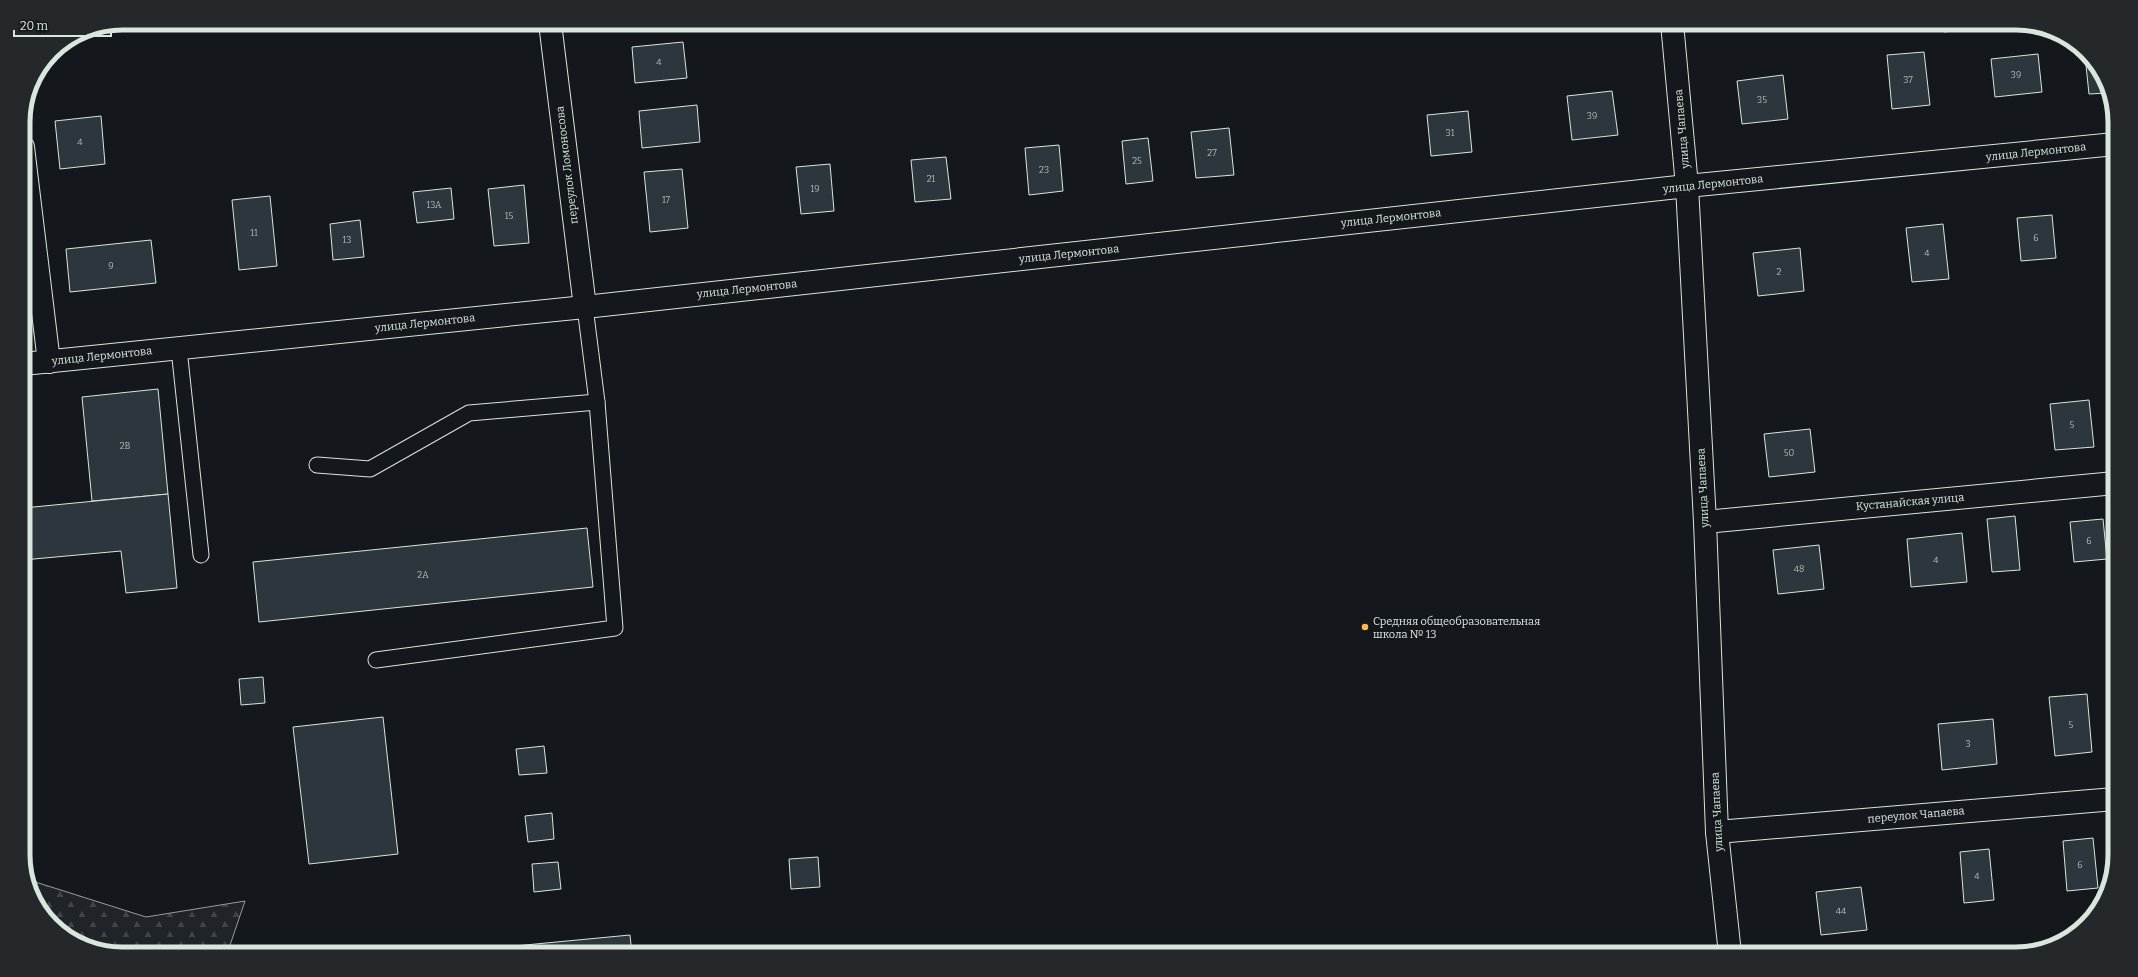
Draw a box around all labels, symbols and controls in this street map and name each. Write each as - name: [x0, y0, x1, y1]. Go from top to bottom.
- scale bar: [14, 12, 111, 38]
- text: 20 m: [20, 19, 49, 33]
- house number: 4: [656, 57, 662, 67]
- house number: 39: [2011, 70, 2021, 80]
- house number: 37: [1903, 75, 1913, 85]
- street label: улица Чапаева: [1672, 89, 1692, 170]
- house number: 35: [1757, 95, 1767, 105]
- street label: переулок Ломоносова: [553, 105, 581, 225]
- house number: 39: [1587, 111, 1597, 121]
- house number: 31: [1446, 128, 1455, 138]
- house number: 4: [77, 137, 83, 147]
- street label: улица Лермонтова: [1984, 140, 2087, 164]
- house number: 27: [1207, 148, 1217, 158]
- house number: 25: [1132, 156, 1142, 166]
- house number: 23: [1039, 165, 1049, 175]
- street label: улица Лермонтова: [1661, 172, 1764, 196]
- house number: 21: [927, 174, 936, 184]
- house number: 19: [811, 184, 819, 194]
- house number: 17: [662, 195, 671, 205]
- house number: 13А: [427, 200, 442, 210]
- street label: улица Лермонтова: [1339, 206, 1442, 230]
- house number: 15: [505, 211, 513, 221]
- house number: 11: [250, 228, 258, 238]
- house number: 6: [2033, 233, 2039, 243]
- house number: 13: [343, 235, 351, 245]
- street label: улица Лермонтова: [1017, 242, 1120, 266]
- house number: 4: [1924, 248, 1930, 258]
- house number: 9: [108, 261, 114, 271]
- house number: 2: [1777, 267, 1782, 277]
- street label: улица Лермонтова: [695, 277, 798, 301]
- street label: улица Лермонтова: [373, 311, 476, 335]
- street label: улица Лермонтова: [50, 344, 153, 368]
- house number: 5: [2070, 420, 2075, 430]
- house number: 2В: [120, 441, 131, 451]
- street label: улица Чапаева: [1694, 448, 1712, 529]
- house number: 50: [1784, 448, 1795, 458]
- street label: Кустанайская улица: [1855, 491, 1965, 513]
- house number: 6: [2086, 536, 2092, 546]
- house number: 4: [1933, 555, 1939, 565]
- house number: 48: [1794, 564, 1804, 574]
- house number: 2А: [417, 570, 429, 580]
- place label: Средняя общеобразовательная школа № 13: [1373, 615, 1540, 641]
- marker: Средняя общеобразовательная школа № 13: [1360, 622, 1370, 632]
- house number: 5: [2069, 720, 2074, 730]
- house number: 3: [1965, 739, 1971, 749]
- street label: улица Чапаева: [1708, 772, 1726, 853]
- street label: переулок Чапаева: [1867, 804, 1965, 826]
- house number: 6: [2077, 860, 2083, 870]
- house number: 4: [1974, 871, 1980, 881]
- house number: 44: [1836, 906, 1847, 916]

